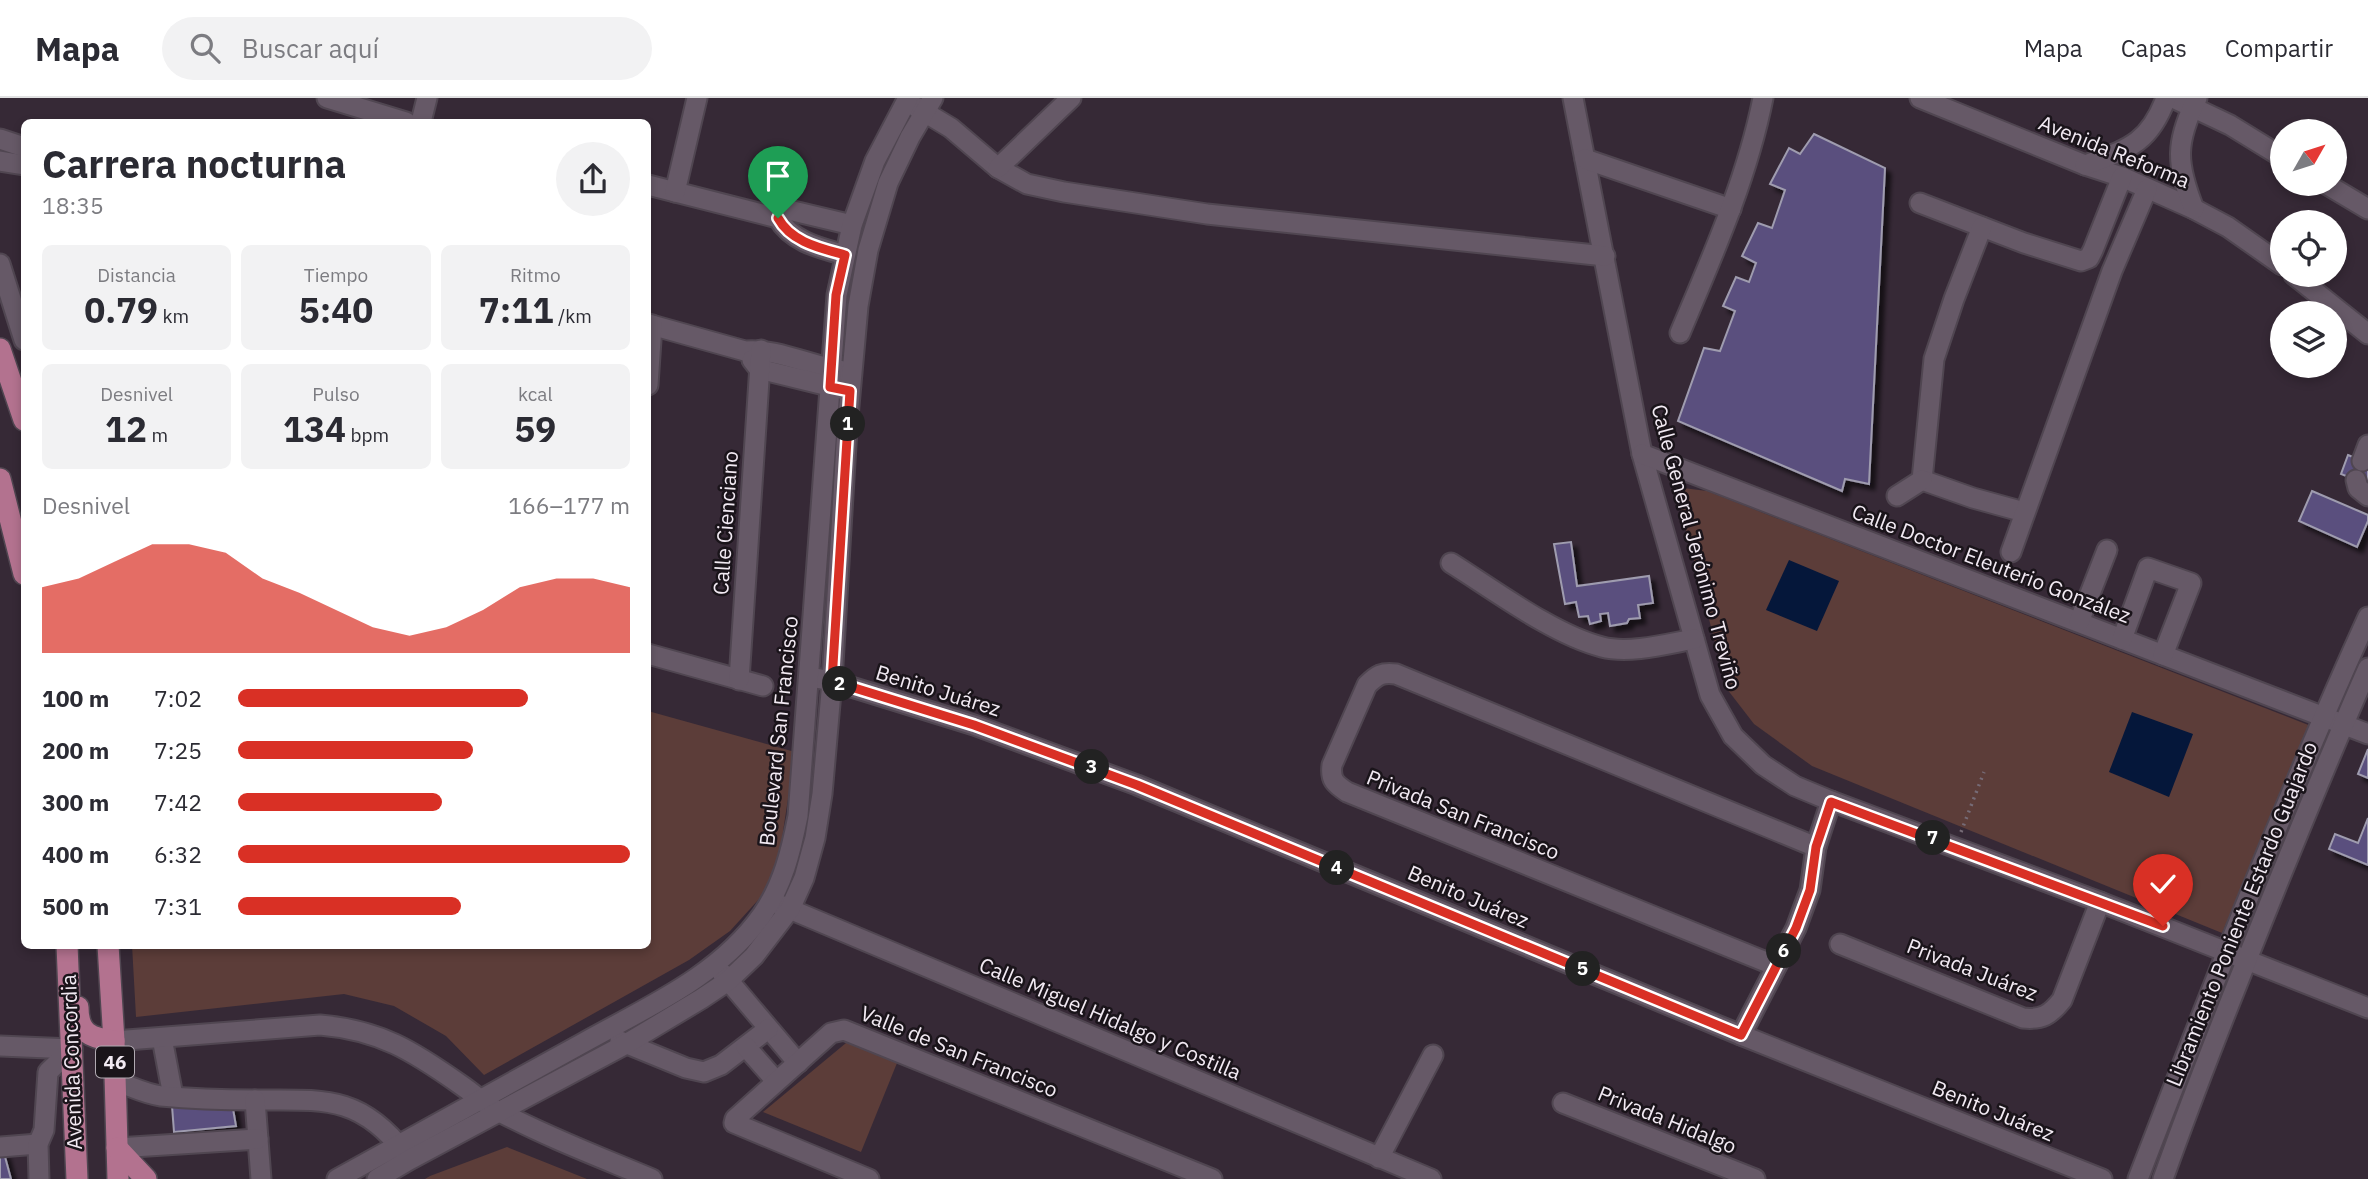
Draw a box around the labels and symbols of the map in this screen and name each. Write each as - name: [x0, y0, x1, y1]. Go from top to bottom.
- street label: Avenida Reforma: [2035, 108, 2194, 194]
- north arrow: [2270, 119, 2347, 196]
- pin: [748, 146, 808, 218]
- street label: Calle General Jerónimo Treviño: [1645, 401, 1749, 692]
- pin: 1: [830, 406, 866, 442]
- street label: Calle Cienciano: [706, 450, 744, 596]
- street label: Calle Doctor Eleuterio González: [1848, 497, 2135, 629]
- street label: Boulevard San Francisco: [752, 614, 804, 847]
- street label: Benito Juárez: [872, 658, 1004, 722]
- pin: 2: [822, 666, 858, 702]
- street label: Libramiento Poniente Estardo Guajardo: [2159, 737, 2323, 1090]
- pin: 3: [1074, 750, 1110, 784]
- street label: Privada San Francisco: [1363, 763, 1564, 866]
- pin: 7: [1916, 820, 1951, 856]
- pin: 4: [1320, 850, 1354, 886]
- pin: [2133, 854, 2193, 926]
- street label: Benito Juárez: [1404, 858, 1533, 934]
- street label: Privada Juárez: [1903, 931, 2042, 1007]
- pin: 6: [1766, 934, 1802, 968]
- street label: Calle Miguel Hidalgo y Costilla: [975, 950, 1246, 1086]
- pin: 5: [1566, 952, 1600, 986]
- street label: Avenida Concordia: [54, 974, 88, 1150]
- street label: Valle de San Francisco: [857, 999, 1062, 1103]
- road number: 46: [96, 1046, 134, 1078]
- street label: Benito Juárez: [1928, 1073, 2059, 1147]
- street label: Privada Hidalgo: [1594, 1079, 1741, 1160]

